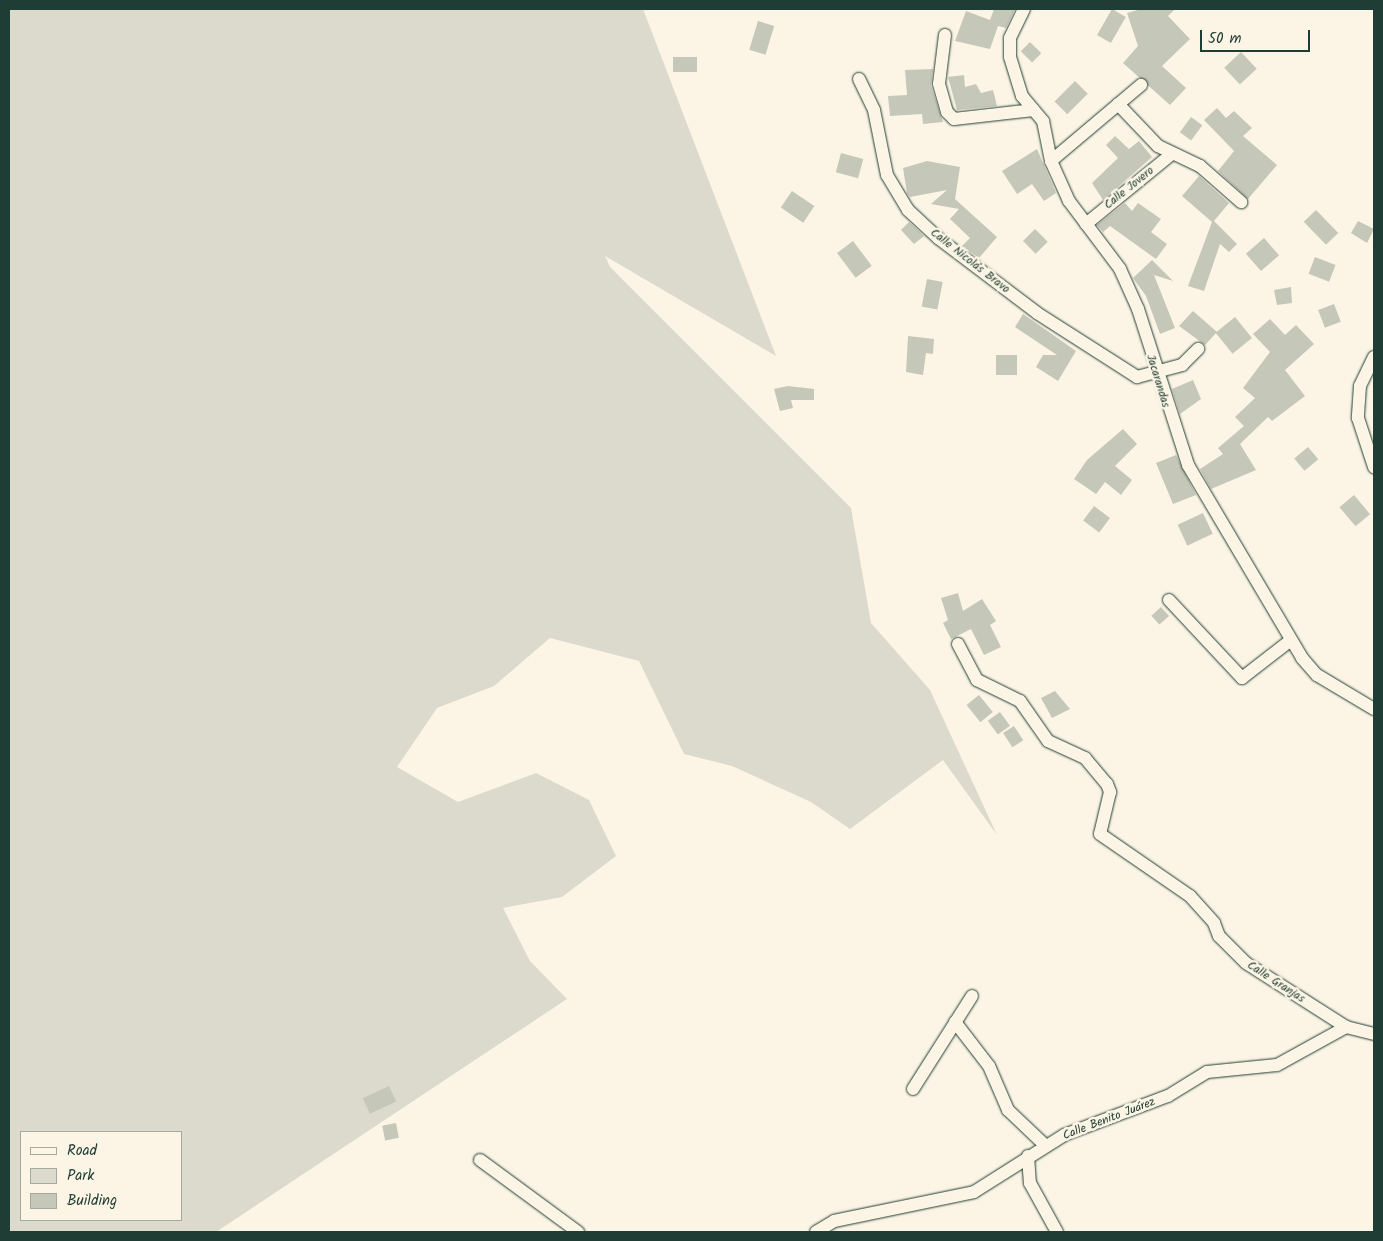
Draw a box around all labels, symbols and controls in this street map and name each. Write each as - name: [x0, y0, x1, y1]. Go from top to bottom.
- scale bar: [1203, 20, 1313, 52]
- text: 50 m: [1208, 27, 1242, 51]
- street label: Calle Jovero: [1101, 164, 1157, 212]
- street label: Calle Nicolás Bravo: [927, 225, 1013, 297]
- street label: Jacarandas: [1143, 353, 1173, 409]
- street label: Calle Granjas: [1244, 958, 1308, 1006]
- street label: Calle Benito Juárez: [1061, 1095, 1157, 1143]
- legend: [20, 1131, 182, 1221]
- text: Road: [67, 1139, 97, 1163]
- text: Park: [67, 1164, 94, 1188]
- text: Building: [67, 1189, 117, 1213]

